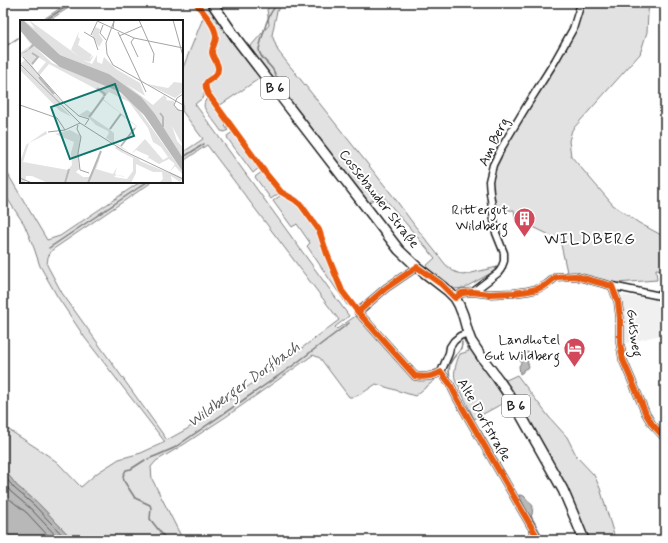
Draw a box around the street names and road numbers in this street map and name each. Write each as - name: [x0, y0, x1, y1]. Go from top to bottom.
- road number: B 6: [261, 77, 289, 99]
- street label: Am Berg: [475, 115, 513, 169]
- street label: Cossebauder Straße: [335, 146, 423, 252]
- street label: Gutsweg: [620, 308, 646, 358]
- street label: Alte Dorfstraße: [453, 375, 515, 465]
- road number: B 6: [502, 395, 530, 417]

